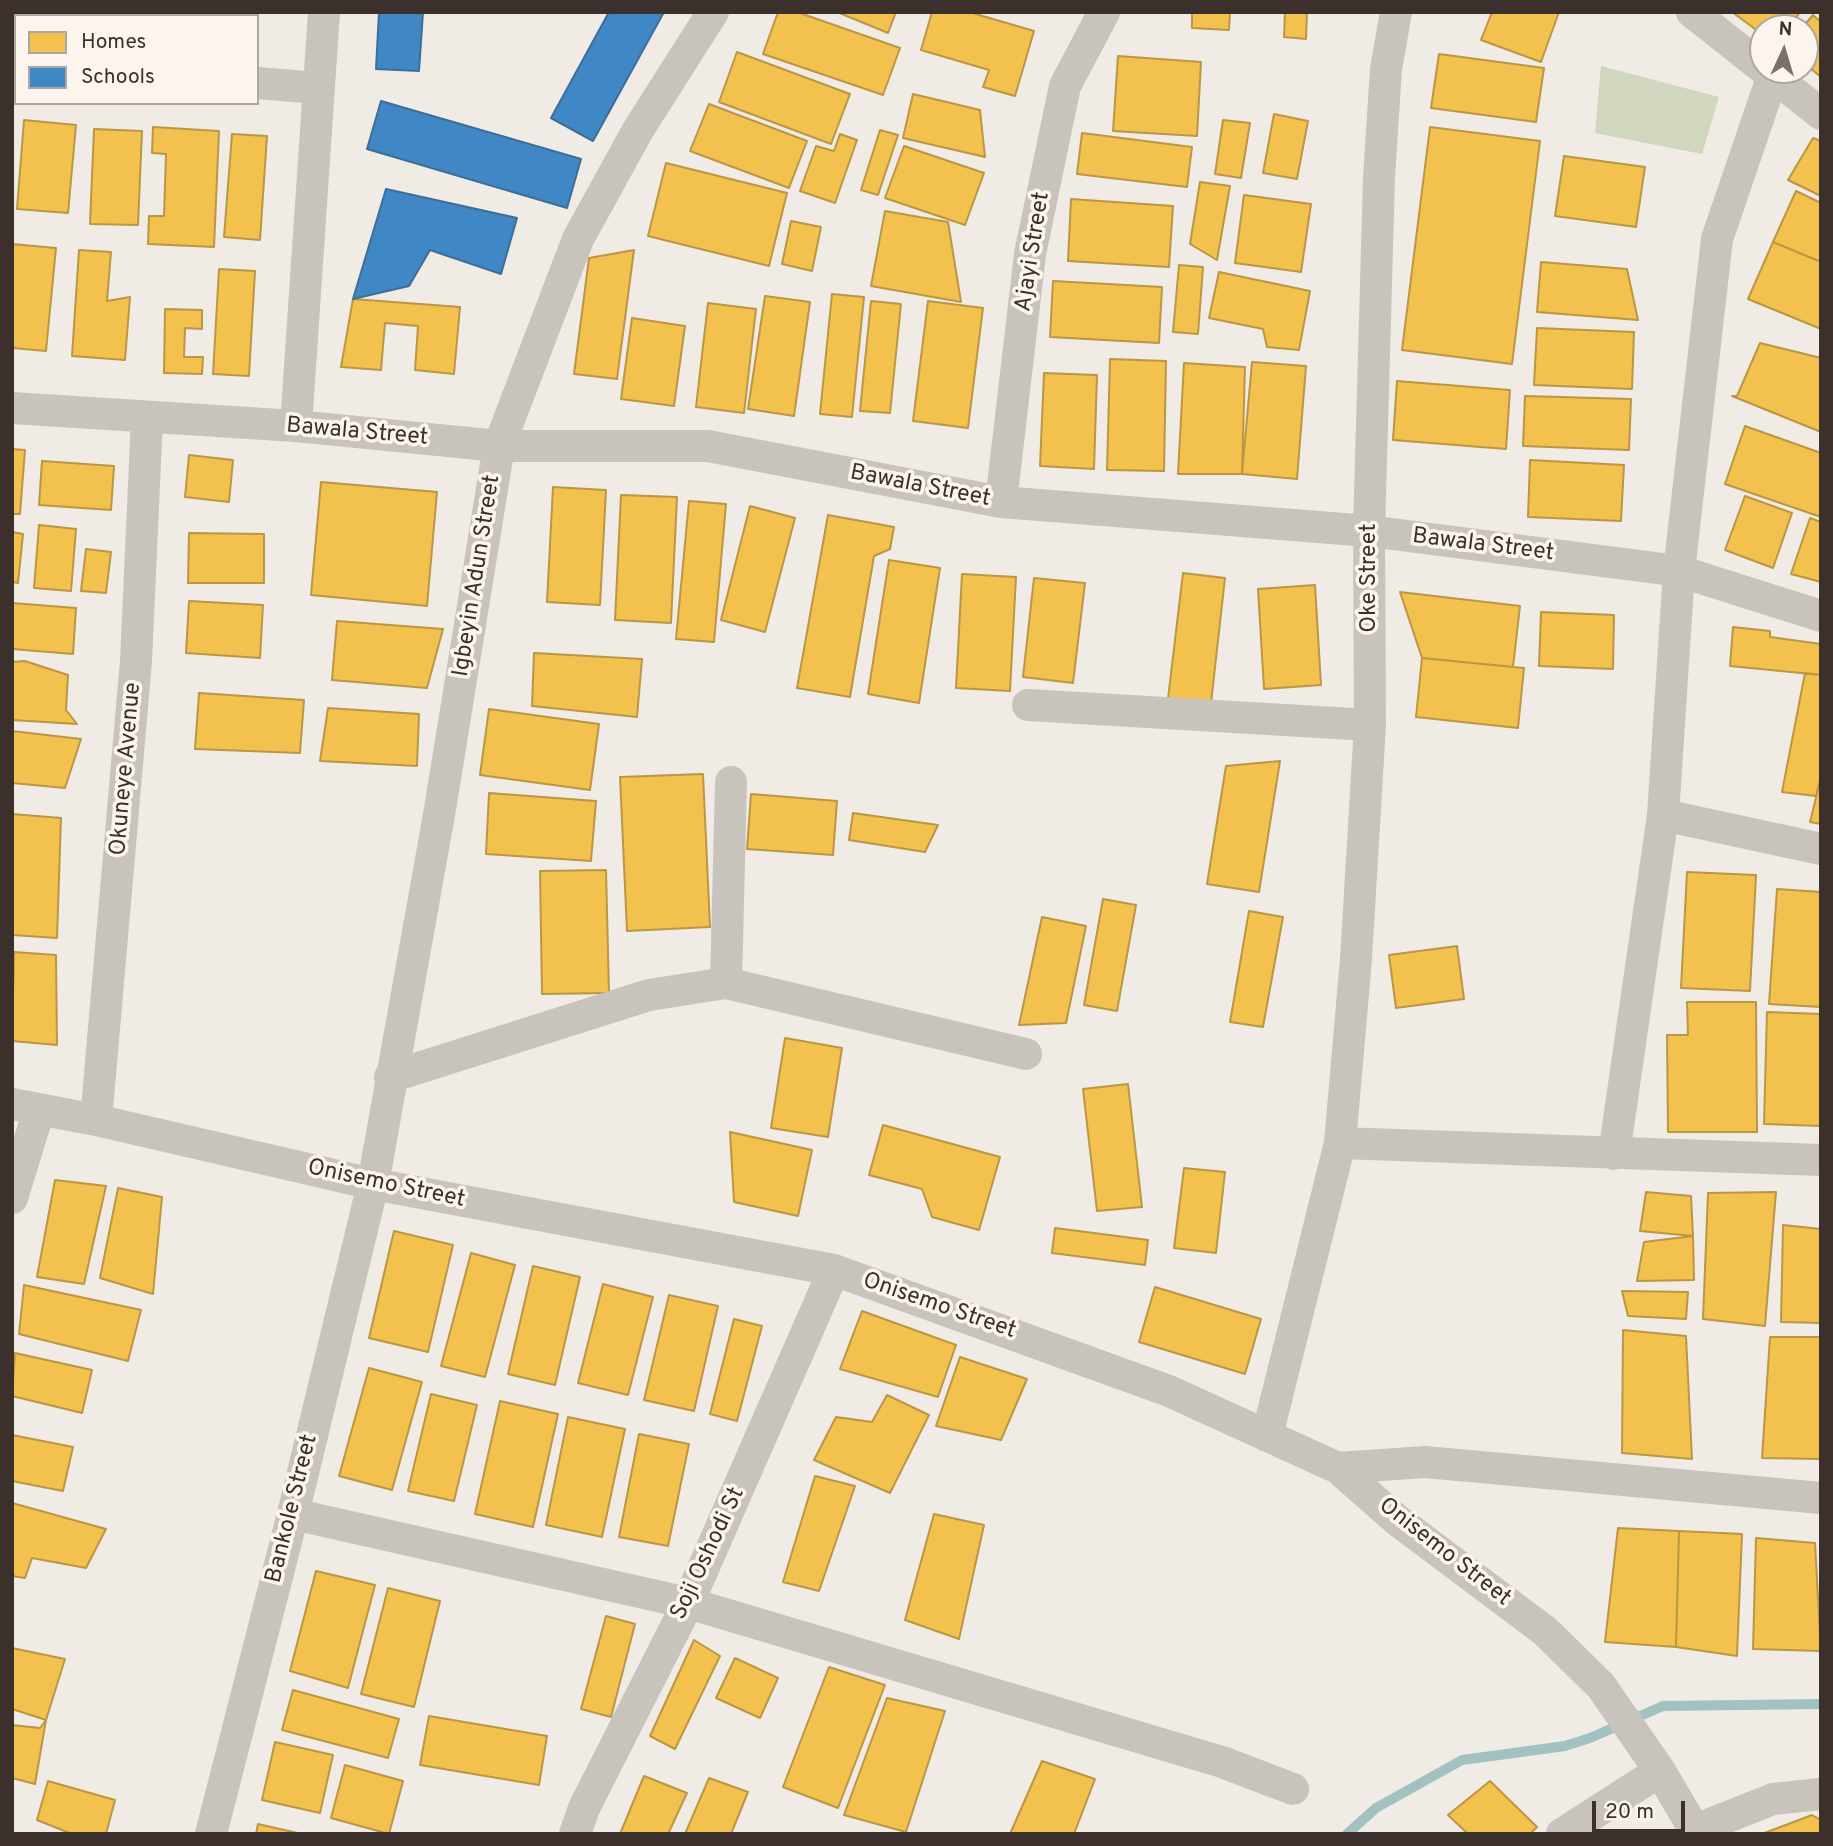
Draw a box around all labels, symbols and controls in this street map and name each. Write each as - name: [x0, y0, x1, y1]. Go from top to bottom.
- legend: [14, 14, 259, 105]
- north arrow: [1749, 14, 1819, 84]
- text: N: [1778, 18, 1793, 42]
- text: Homes: [81, 29, 146, 56]
- text: Schools: [81, 64, 155, 91]
- street label: Ajayi Street: [1011, 190, 1057, 314]
- street label: Bawala Street: [285, 413, 429, 453]
- street label: Bawala Street: [848, 460, 992, 514]
- street label: Igbeyin Adun Street: [448, 473, 508, 679]
- street label: Oke Street: [1356, 523, 1384, 633]
- street label: Bawala Street: [1411, 524, 1555, 568]
- street label: Okuneye Avenue: [106, 681, 148, 857]
- street label: Onisemo Street: [305, 1155, 467, 1215]
- street label: Onisemo Street: [859, 1268, 1019, 1346]
- street label: Bankole Street: [261, 1432, 325, 1586]
- street label: Soji Oshodi St: [666, 1483, 752, 1625]
- street label: Onisemo Street: [1372, 1493, 1516, 1613]
- scale bar: [1595, 1786, 1688, 1830]
- text: 20 m: [1605, 1799, 1654, 1826]

